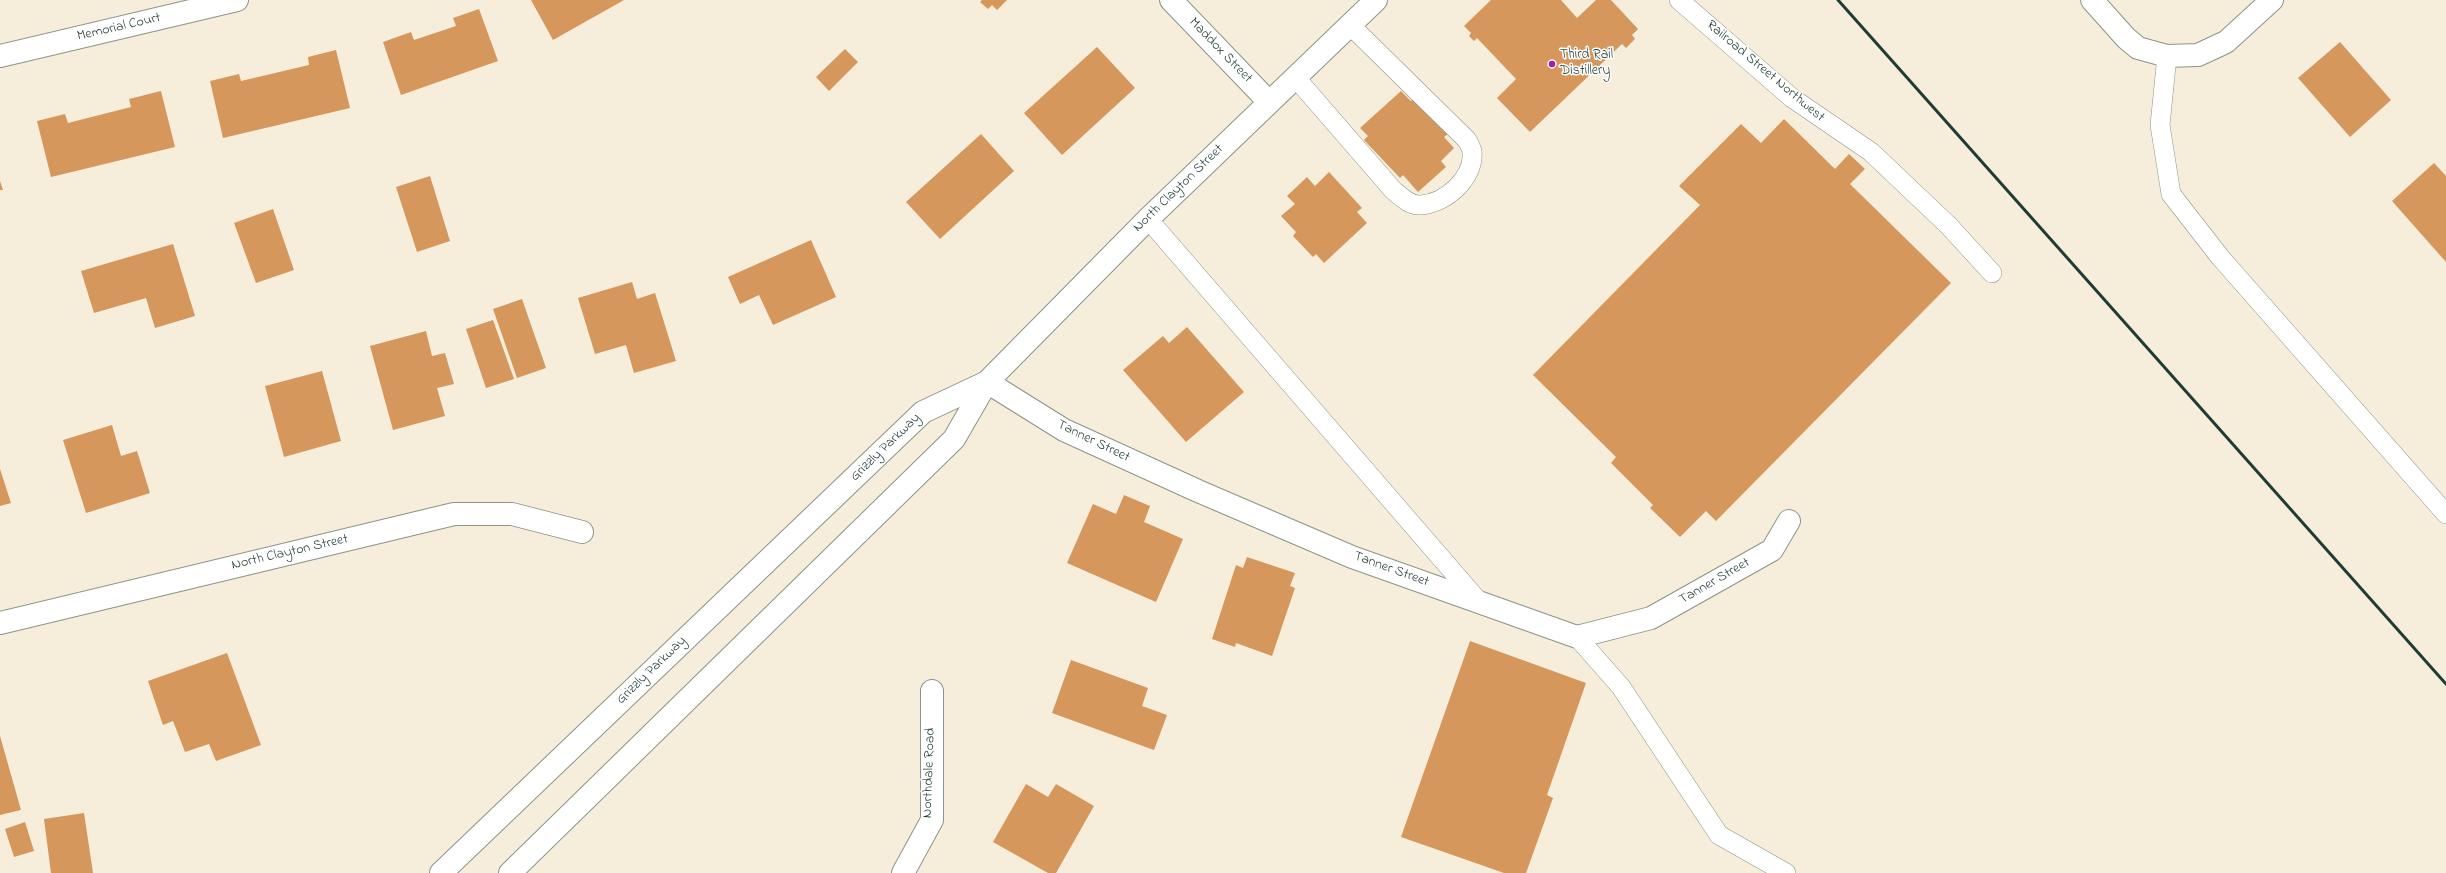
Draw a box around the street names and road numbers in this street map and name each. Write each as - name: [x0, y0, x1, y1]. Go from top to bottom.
- street label: Memorial Court: [76, 10, 162, 46]
- street label: Maddox Street: [1185, 15, 1255, 87]
- street label: Railroad Street Northwest: [1702, 18, 1828, 126]
- street label: North Clayton Street: [1130, 142, 1228, 236]
- street label: Grizzly Parkway: [847, 410, 925, 486]
- street label: Tanner Street: [1054, 417, 1132, 467]
- street label: North Clayton Street: [230, 531, 350, 575]
- street label: Tanner Street: [1351, 549, 1431, 591]
- street label: Tanner Street: [1677, 555, 1753, 609]
- street label: Grizzly Parkway: [613, 633, 691, 709]
- street label: Northdale Road: [920, 728, 940, 818]

